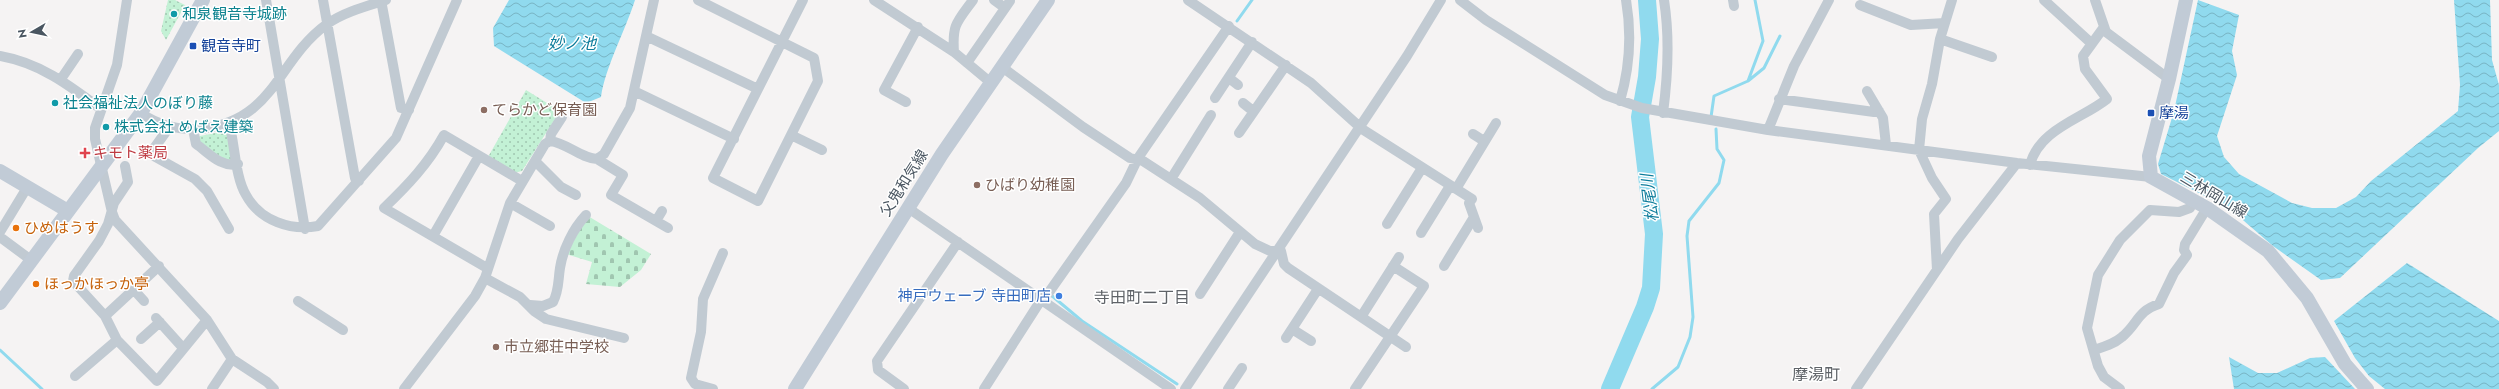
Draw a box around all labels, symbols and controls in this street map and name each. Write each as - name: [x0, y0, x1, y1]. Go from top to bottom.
- place label: 和泉観音寺城跡: [182, 3, 287, 25]
- marker: 和泉観音寺城跡: [169, 9, 179, 19]
- north arrow: [12, 12, 52, 52]
- text: N: [14, 28, 31, 39]
- water label: 妙ノ池: [548, 32, 598, 55]
- place label: 観音寺町: [201, 35, 261, 57]
- marker: 観音寺町: [188, 41, 198, 51]
- place label: 社会福祉法人のぼり藤: [63, 92, 213, 114]
- marker: 社会福祉法人のぼり藤: [50, 98, 60, 108]
- place label: てらかど保育園: [492, 99, 597, 121]
- place label: 摩湯: [2159, 102, 2189, 124]
- marker: てらかど保育園: [479, 105, 489, 115]
- marker: 摩湯: [2146, 108, 2156, 118]
- place label: 株式会社 めばえ建築: [114, 116, 254, 138]
- marker: 株式会社 めばえ建築: [101, 122, 111, 132]
- place label: キモト薬局: [93, 142, 168, 164]
- street label: 父鬼和気線: [875, 145, 933, 221]
- marker: キモト薬局: [80, 148, 90, 158]
- street label: 三林岡山線: [2176, 166, 2252, 224]
- water label: 松尾川: [1635, 171, 1664, 223]
- place label: ひばり幼稚園: [985, 174, 1075, 196]
- marker: ひばり幼稚園: [972, 180, 982, 190]
- place label: ひめはうす: [24, 217, 99, 239]
- marker: ひめはうす: [11, 223, 21, 233]
- place label: ほっかほっか亭: [44, 273, 149, 295]
- marker: ほっかほっか亭: [31, 279, 41, 289]
- place label: 神戸ウェーブ 寺田町店: [897, 285, 1051, 307]
- district label: 寺田町二丁目: [1094, 286, 1190, 309]
- marker: 神戸ウェーブ 寺田町店: [1054, 291, 1064, 301]
- place label: 市立郷荘中学校: [504, 336, 609, 358]
- marker: 市立郷荘中学校: [491, 342, 501, 352]
- district label: 摩湯町: [1792, 363, 1840, 386]

